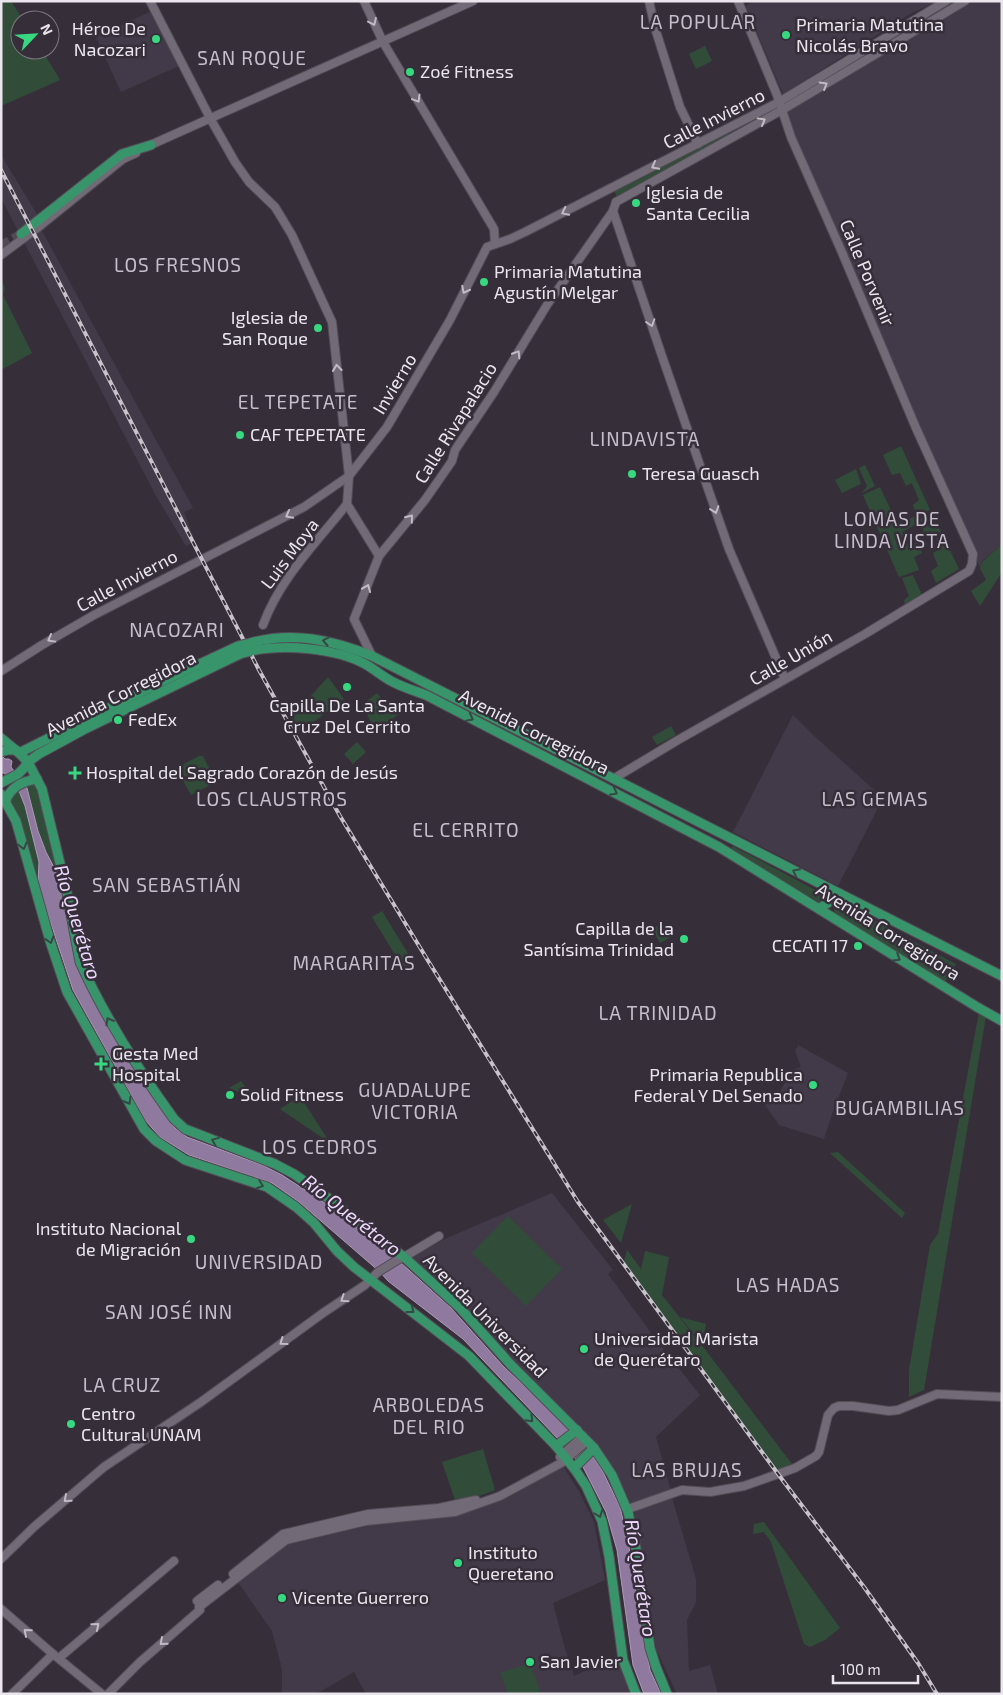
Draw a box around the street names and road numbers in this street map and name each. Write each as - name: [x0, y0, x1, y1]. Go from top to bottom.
- street label: Calle Invierno: [659, 83, 768, 153]
- street label: Calle Porvenir: [836, 216, 900, 329]
- street label: Invierno: [368, 349, 421, 418]
- street label: Calle Rivapalacio: [409, 358, 501, 487]
- street label: Luis Moya: [256, 514, 323, 593]
- street label: Calle Invierno: [72, 544, 181, 616]
- street label: Calle Unión: [745, 625, 836, 690]
- street label: Avenida Corregidora: [42, 646, 199, 740]
- street label: Avenida Corregidora: [456, 684, 613, 778]
- street label: Avenida Corregidora: [812, 878, 965, 984]
- street label: Avenida Universidad: [419, 1249, 552, 1382]

